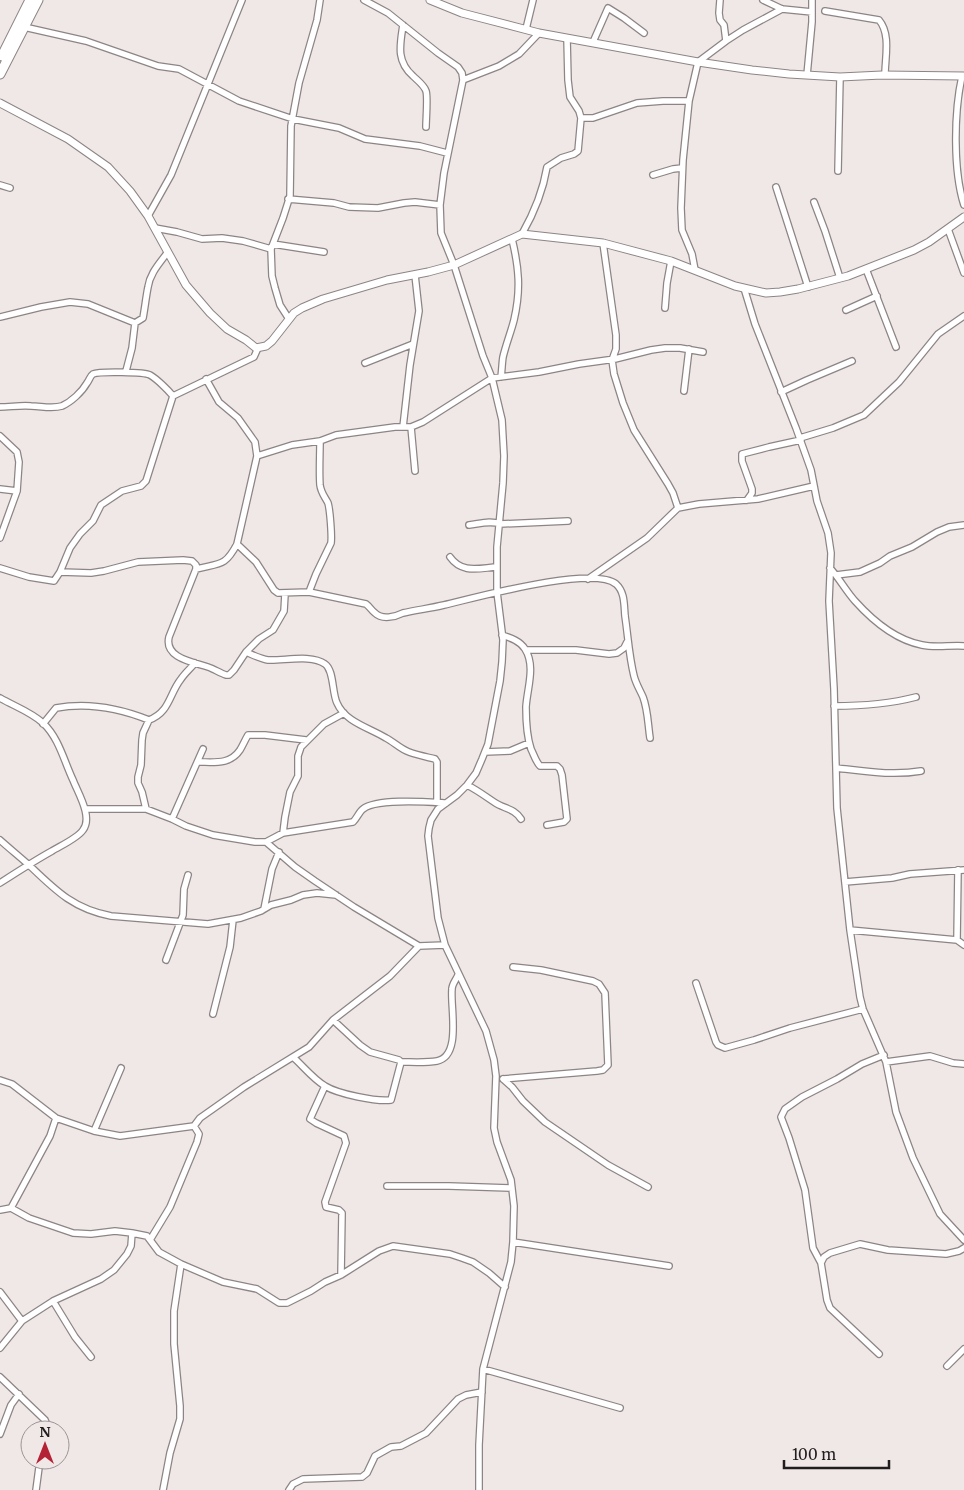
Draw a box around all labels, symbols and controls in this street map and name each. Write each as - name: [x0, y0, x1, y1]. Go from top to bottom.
- north arrow: [20, 1420, 70, 1470]
- text: N: [39, 1423, 51, 1441]
- scale bar: [784, 1438, 889, 1470]
- text: 100 m: [792, 1445, 836, 1464]

